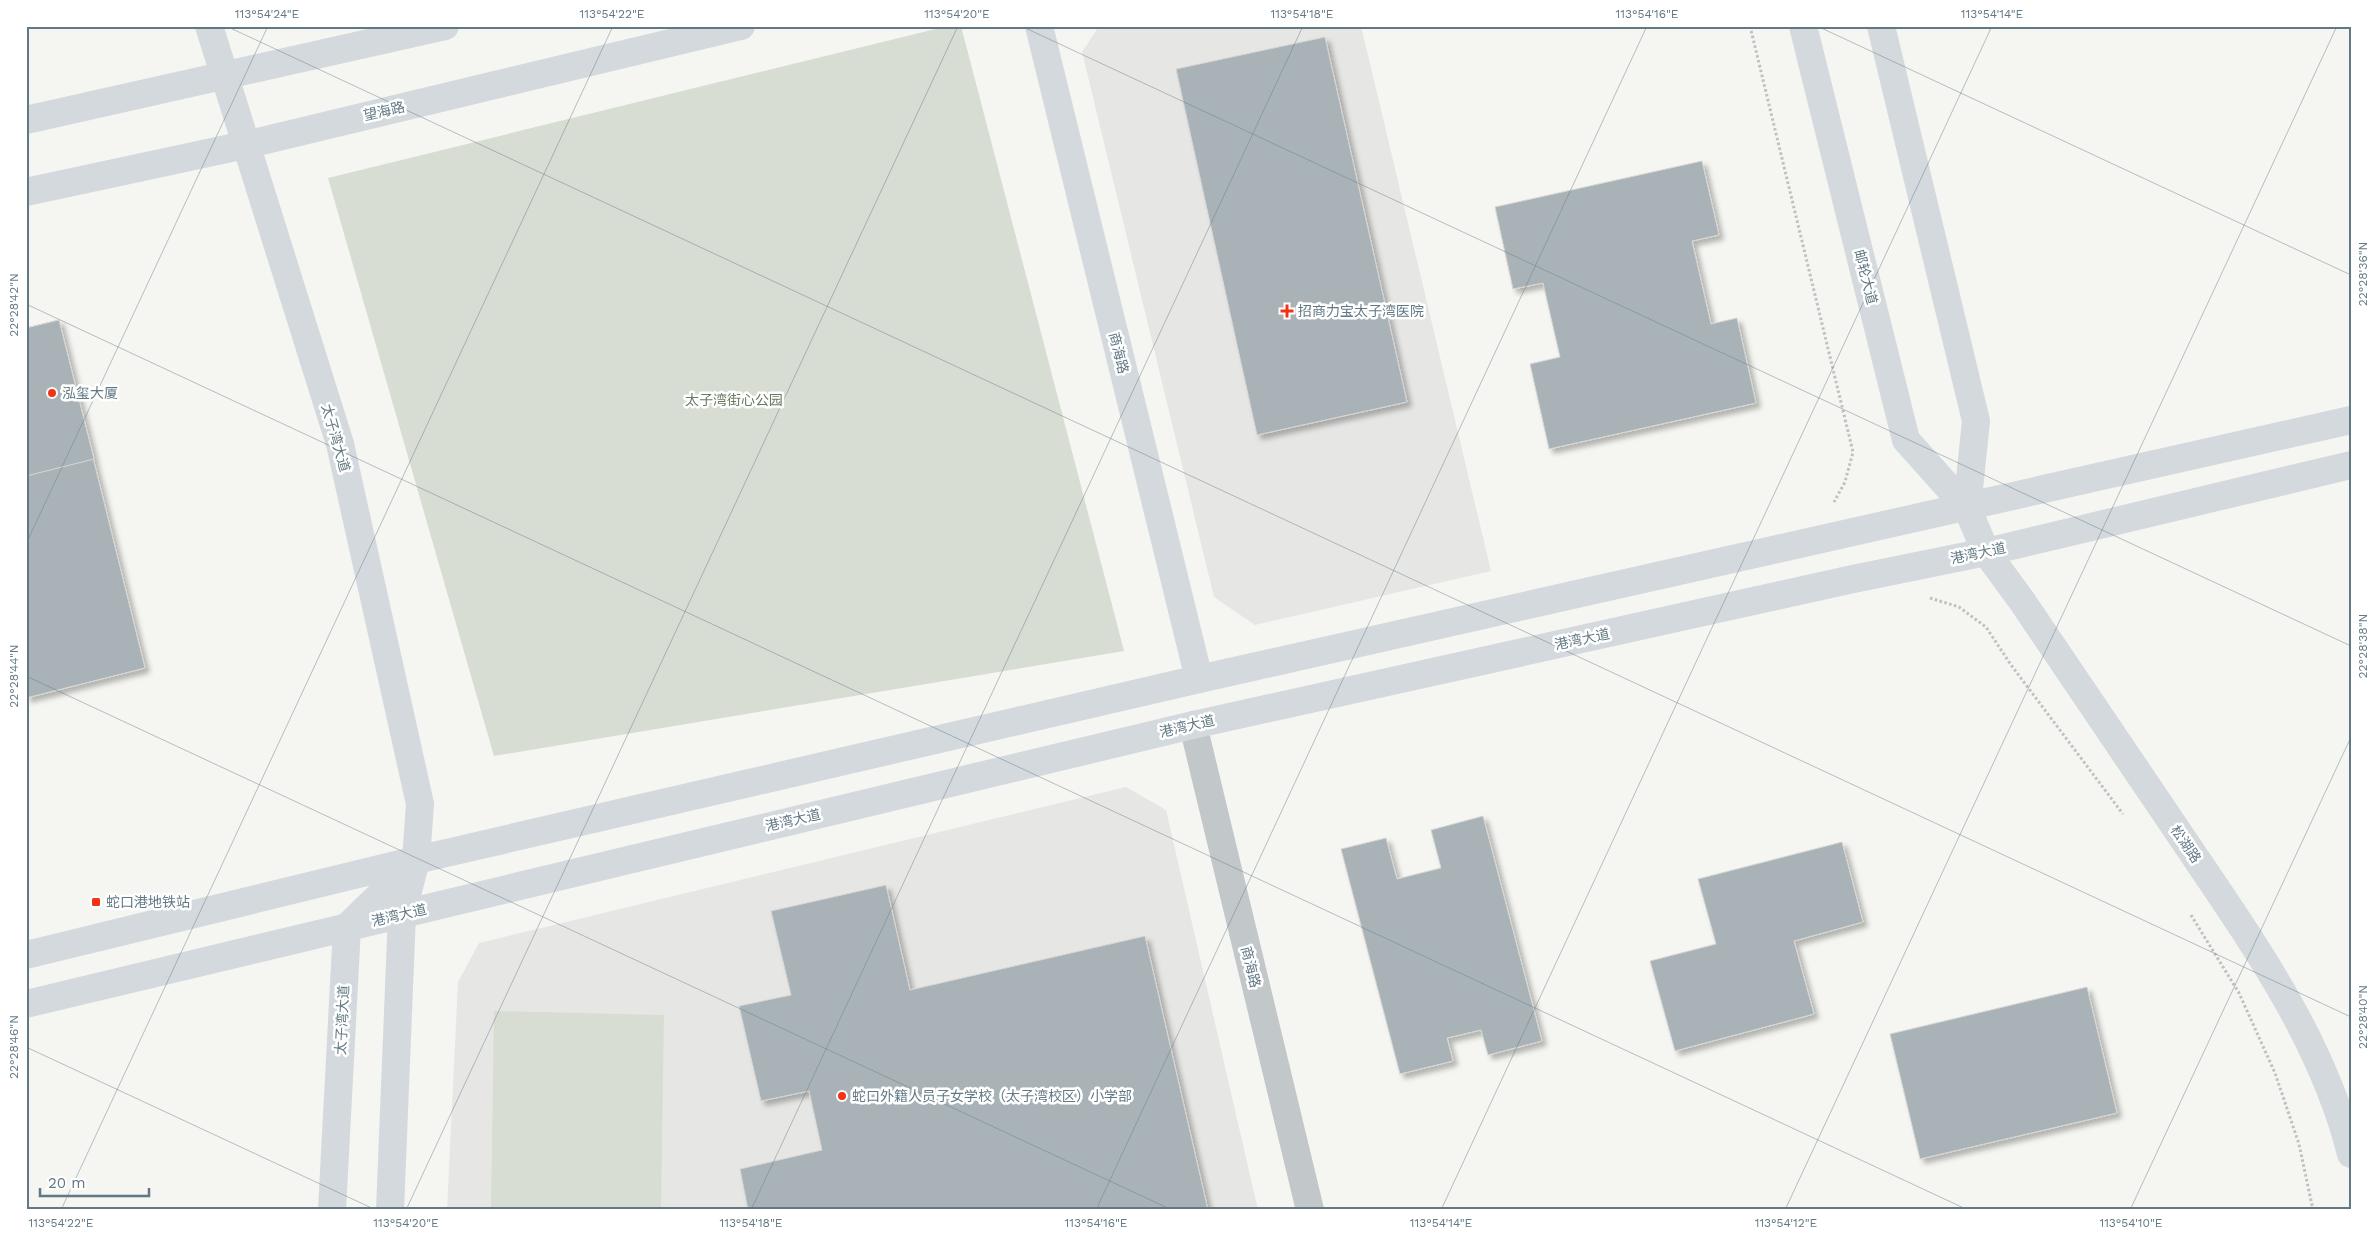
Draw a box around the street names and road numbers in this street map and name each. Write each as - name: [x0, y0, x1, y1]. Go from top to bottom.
- street label: 望海路: [362, 98, 406, 124]
- street label: 邮轮大道: [1851, 248, 1881, 306]
- street label: 商海路: [1106, 331, 1132, 375]
- street label: 太子湾大道: [319, 402, 353, 474]
- street label: 港湾大道: [1949, 539, 2007, 567]
- street label: 港湾大道: [1553, 625, 1611, 653]
- street label: 港湾大道: [1158, 712, 1216, 740]
- street label: 港湾大道: [764, 806, 822, 834]
- street label: 松湖路: [2168, 822, 2204, 866]
- street label: 港湾大道: [370, 901, 428, 929]
- street label: 商海路: [1238, 945, 1264, 989]
- street label: 太子湾大道: [332, 985, 352, 1055]

